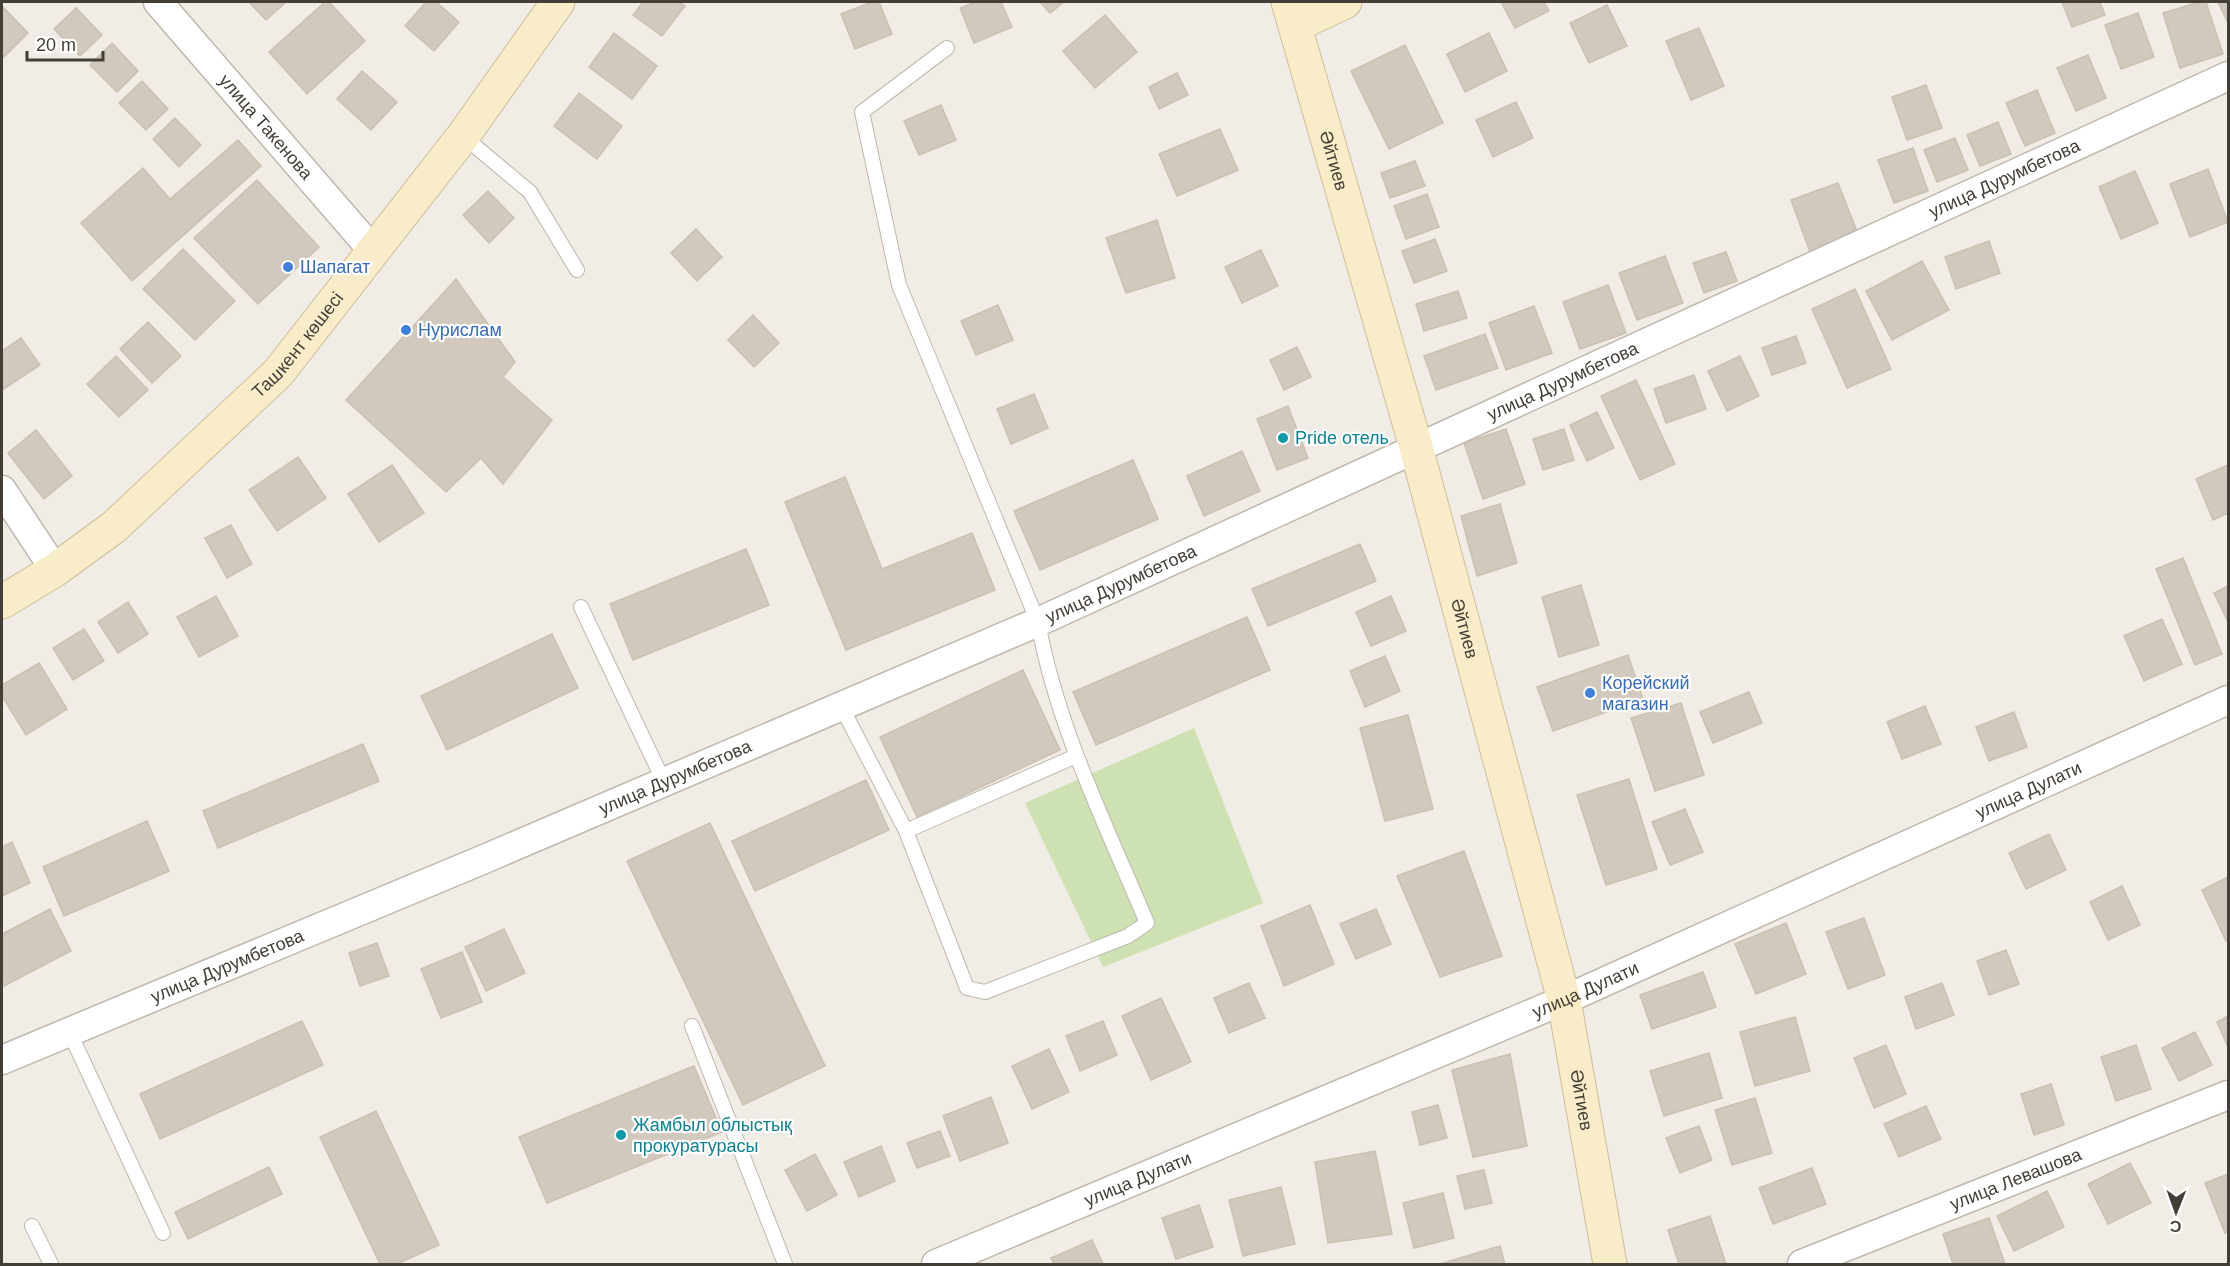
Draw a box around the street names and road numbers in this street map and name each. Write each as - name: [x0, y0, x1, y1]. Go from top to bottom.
- street label: улица Такенова: [215, 70, 317, 184]
- street label: Әйтиев: [1316, 128, 1352, 193]
- street label: улица Дурумбетова: [1926, 135, 2084, 222]
- street label: Ташкент көшесі: [248, 288, 347, 402]
- street label: улица Дурумбетова: [1484, 338, 1642, 425]
- street label: улица Дурумбетова: [1042, 540, 1200, 627]
- street label: Әйтиев: [1447, 596, 1482, 661]
- street label: улица Дурумбетова: [596, 736, 755, 819]
- street label: улица Дулати: [1972, 757, 2085, 823]
- street label: улица Дурумбетова: [148, 925, 308, 1007]
- street label: улица Дулати: [1529, 958, 1642, 1022]
- street label: Әйтиев: [1566, 1068, 1597, 1132]
- street label: улица Левашова: [1947, 1144, 2085, 1214]
- street label: улица Дулати: [1081, 1148, 1194, 1210]

